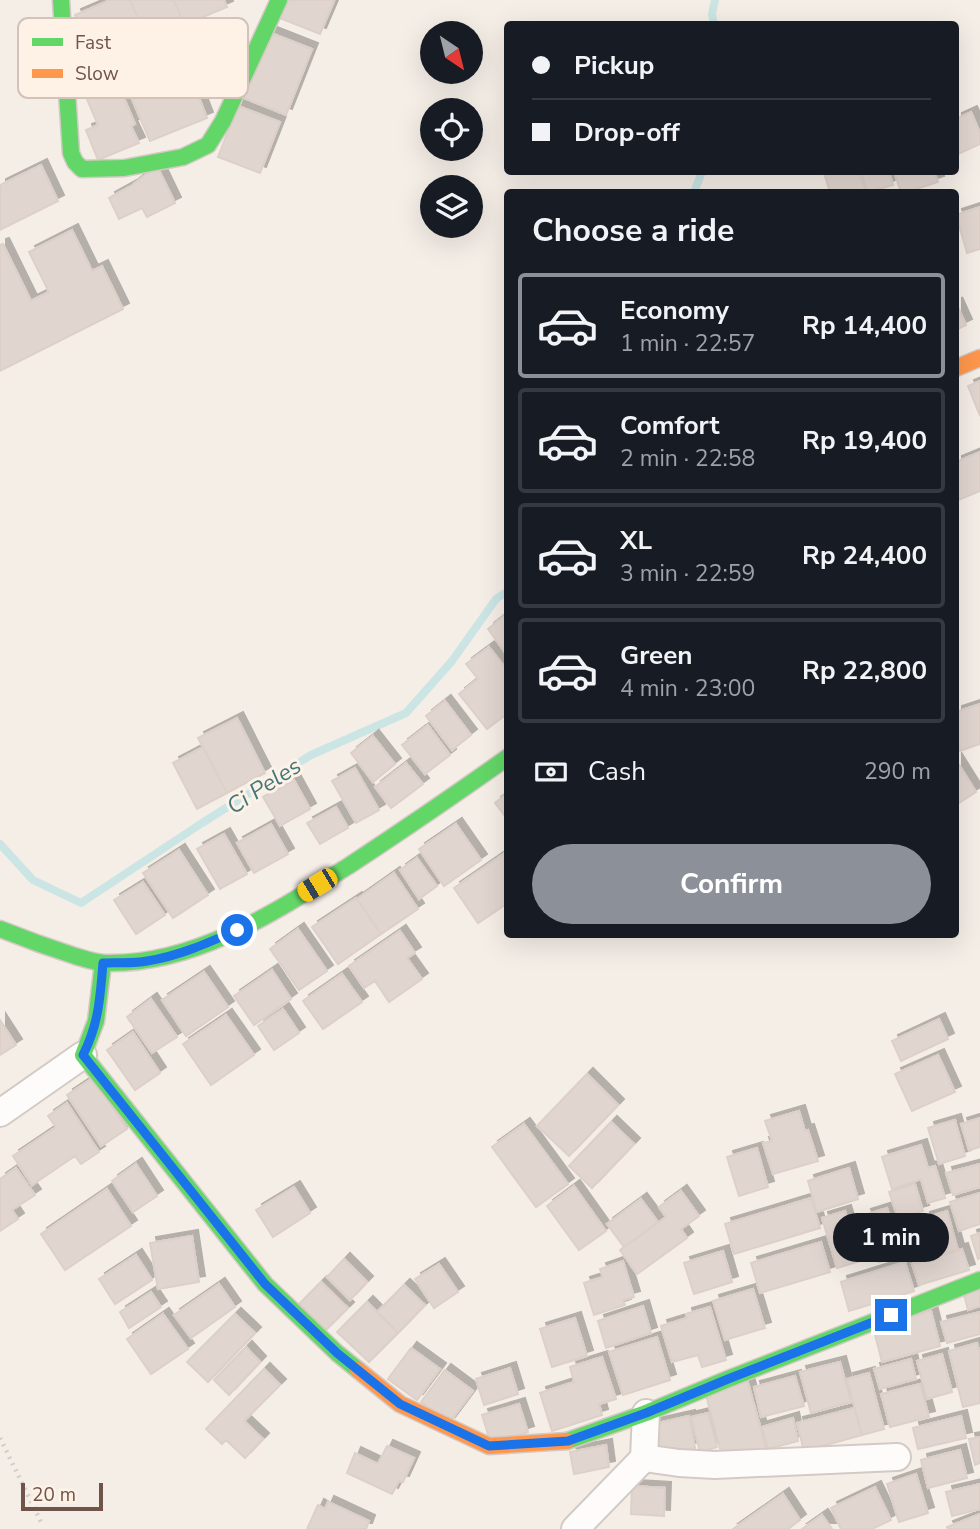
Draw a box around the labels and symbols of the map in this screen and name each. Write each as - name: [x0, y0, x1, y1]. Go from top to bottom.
- legend: [18, 18, 248, 98]
- north arrow: [420, 21, 483, 84]
- text: Fast: [75, 30, 111, 56]
- text: Slow: [75, 61, 119, 87]
- water label: Ci Peles: [221, 750, 307, 822]
- car: [294, 865, 341, 905]
- route start: [221, 914, 253, 946]
- callout: 1 min: [833, 1214, 949, 1262]
- route end: [875, 1299, 907, 1331]
- scale bar: [21, 1480, 103, 1512]

